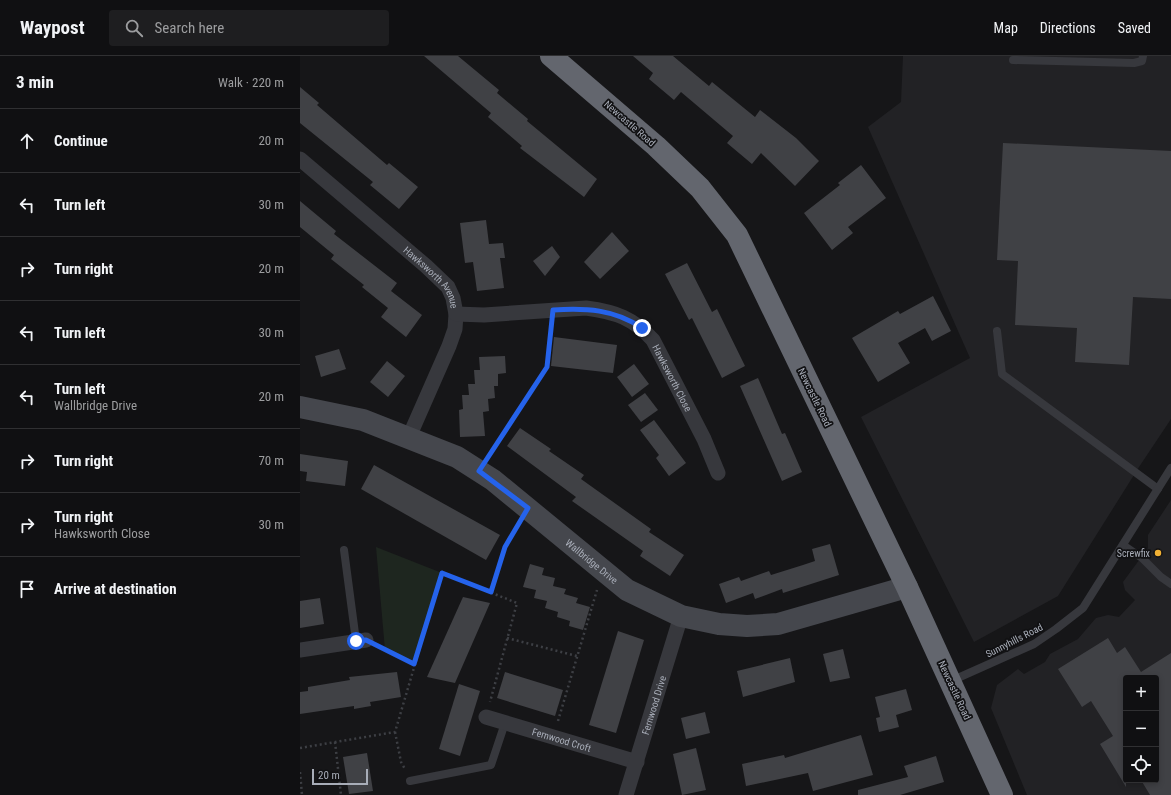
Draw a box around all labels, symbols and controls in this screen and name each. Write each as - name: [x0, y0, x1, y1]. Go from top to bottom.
- search box: [109, 10, 389, 46]
- text: Waypost: [20, 16, 85, 39]
- icon: search: [123, 17, 145, 39]
- text: Search here: [155, 19, 224, 37]
- text: Map: [994, 20, 1018, 36]
- text: Directions: [1040, 20, 1096, 36]
- text: Saved: [1118, 20, 1151, 36]
- text: 3 min: [16, 72, 54, 92]
- text: Walk · 220 m: [218, 75, 284, 90]
- street label: Newcastle Road: [602, 98, 657, 148]
- icon: ahead: [16, 130, 38, 152]
- text: Continue: [54, 132, 108, 150]
- text: 20 m: [258, 133, 284, 148]
- icon: left: [16, 194, 38, 216]
- text: Turn left: [54, 196, 105, 214]
- text: 30 m: [258, 197, 284, 212]
- street label: Hawksworth Avenue: [401, 244, 460, 310]
- icon: right: [16, 258, 38, 280]
- text: Turn right: [54, 260, 113, 278]
- text: 20 m: [258, 261, 284, 276]
- route end: [633, 319, 651, 337]
- icon: left: [16, 322, 38, 344]
- text: Turn left: [54, 324, 105, 342]
- text: 30 m: [258, 325, 284, 340]
- street label: Hawksworth Close: [650, 343, 694, 414]
- street label: Newcastle Road: [796, 366, 833, 428]
- text: Turn left: [54, 380, 105, 398]
- icon: left: [16, 386, 38, 408]
- text: 20 m: [258, 389, 284, 404]
- text: Wallbridge Drive: [54, 398, 137, 413]
- icon: right: [16, 450, 38, 472]
- text: Turn right: [54, 452, 113, 470]
- text: 70 m: [258, 453, 284, 468]
- text: Turn right: [54, 508, 113, 526]
- icon: right: [16, 514, 38, 536]
- text: 30 m: [258, 517, 284, 532]
- text: Hawksworth Close: [54, 526, 150, 541]
- street label: Wallbridge Drive: [563, 537, 620, 586]
- place label: Screwfix: [1117, 548, 1151, 559]
- marker: Screwfix: [1153, 548, 1163, 558]
- icon: arrive: [16, 578, 38, 600]
- text: Arrive at destination: [54, 580, 177, 598]
- street label: Sunnyhills Road: [984, 621, 1045, 660]
- route start: [347, 632, 365, 650]
- street label: Newcastle Road: [936, 659, 973, 721]
- street label: Fernwood Drive: [640, 674, 668, 736]
- map controls: [1123, 675, 1159, 783]
- button: +: [1123, 675, 1159, 711]
- button: −: [1123, 711, 1159, 747]
- street label: Fernwood Croft: [531, 726, 592, 754]
- button: locate: [1123, 747, 1159, 783]
- scale bar: [312, 767, 368, 786]
- text: 20 m: [318, 769, 340, 782]

